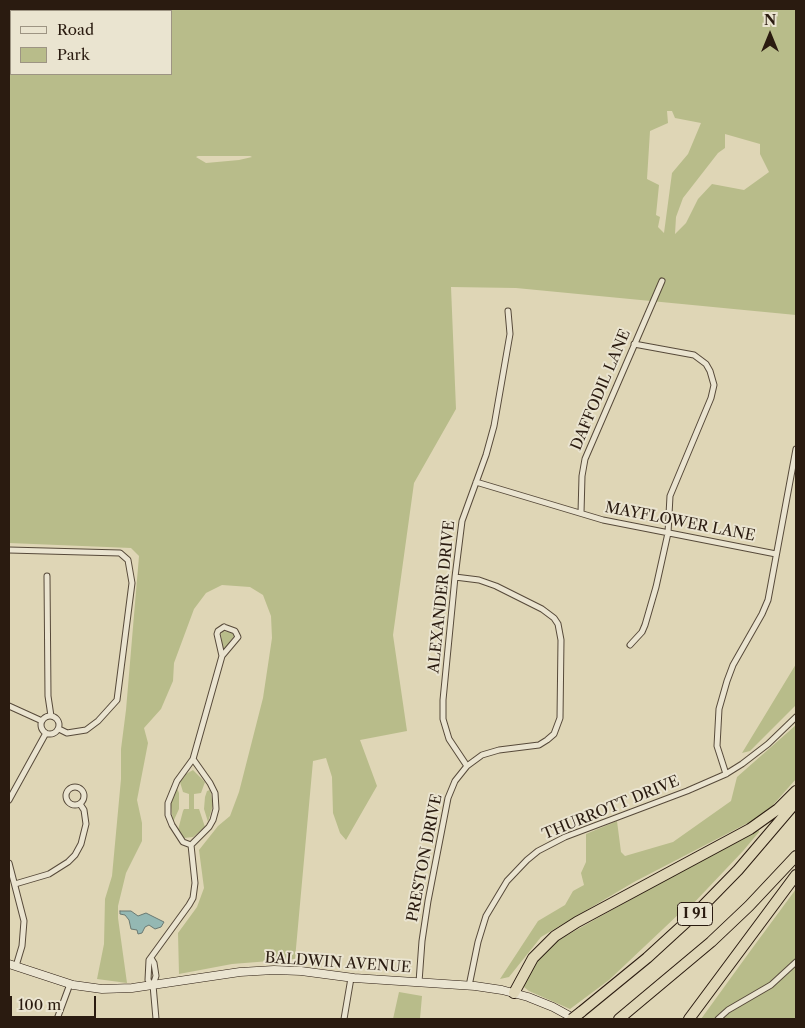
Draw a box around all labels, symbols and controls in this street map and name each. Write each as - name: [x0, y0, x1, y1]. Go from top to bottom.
- legend: [10, 10, 172, 75]
- north arrow: [745, 10, 795, 60]
- text: N: [764, 11, 776, 29]
- text: Road: [57, 20, 94, 39]
- text: Park: [57, 45, 90, 64]
- street label: DAFFODIL LANE: [567, 327, 635, 453]
- street label: MAYFLOWER LANE: [603, 499, 757, 545]
- street label: ALEXANDER DRIVE: [425, 520, 459, 674]
- street label: THURROTT DRIVE: [540, 772, 682, 844]
- street label: PRESTON DRIVE: [404, 793, 446, 923]
- road number: I 91: [678, 902, 712, 926]
- street label: BALDWIN AVENUE: [264, 949, 412, 977]
- scale bar: [12, 986, 99, 1018]
- text: 100 m: [18, 995, 61, 1014]

